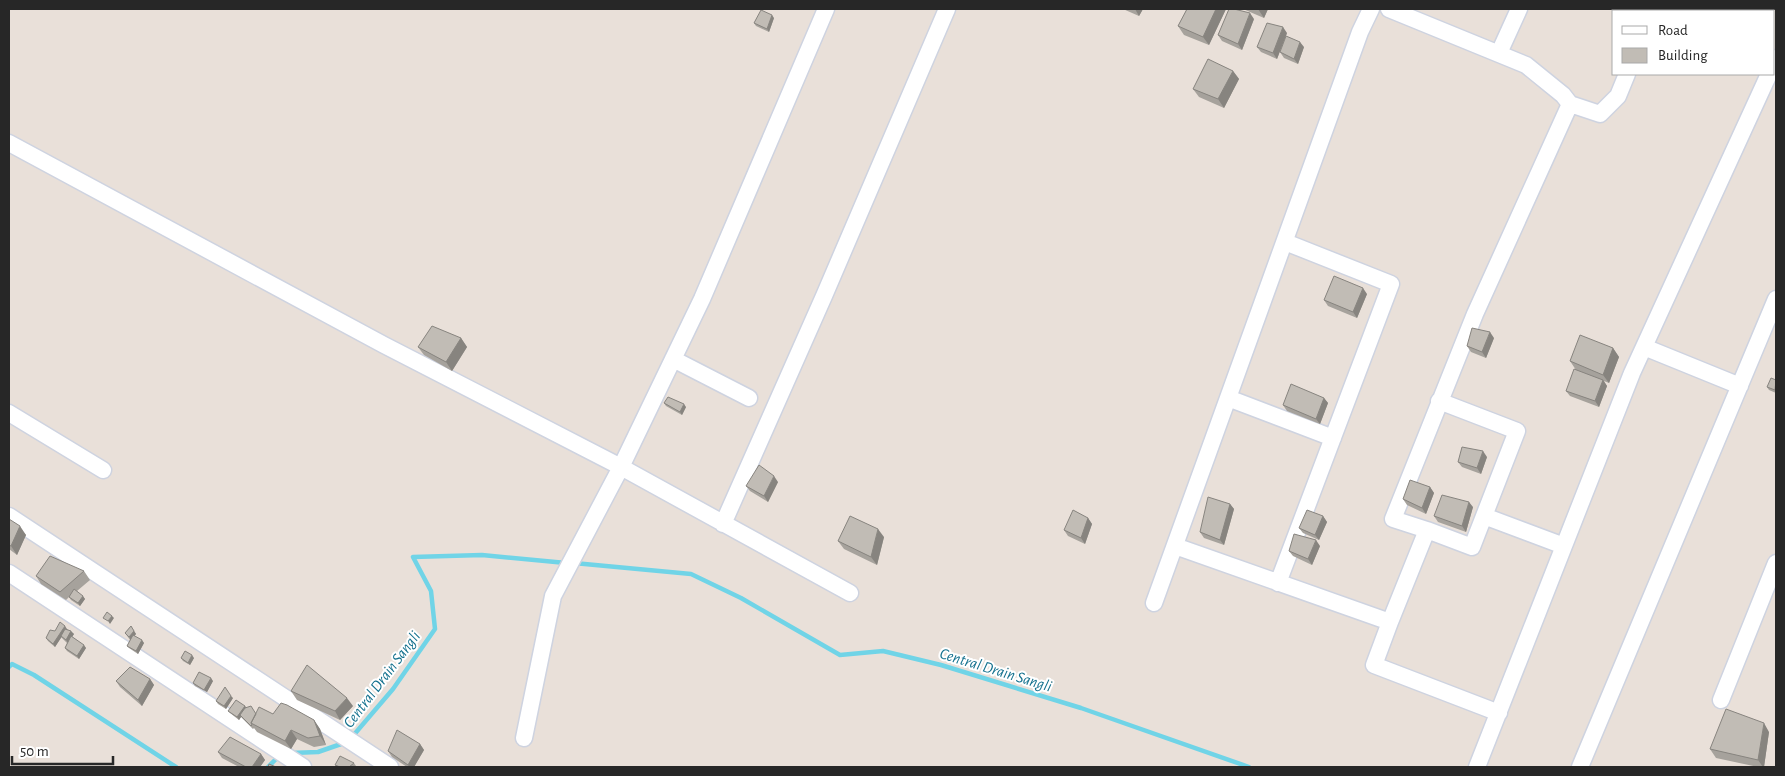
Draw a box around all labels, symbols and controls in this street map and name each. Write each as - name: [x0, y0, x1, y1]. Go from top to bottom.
- legend: [1612, 10, 1775, 75]
- text: Road: [1658, 23, 1688, 38]
- text: Building: [1658, 48, 1708, 63]
- water label: Central Drain Sangli: [340, 628, 423, 731]
- water label: Central Drain Sangli: [938, 645, 1054, 695]
- scale bar: [12, 734, 114, 766]
- text: 50 m: [20, 744, 49, 759]

